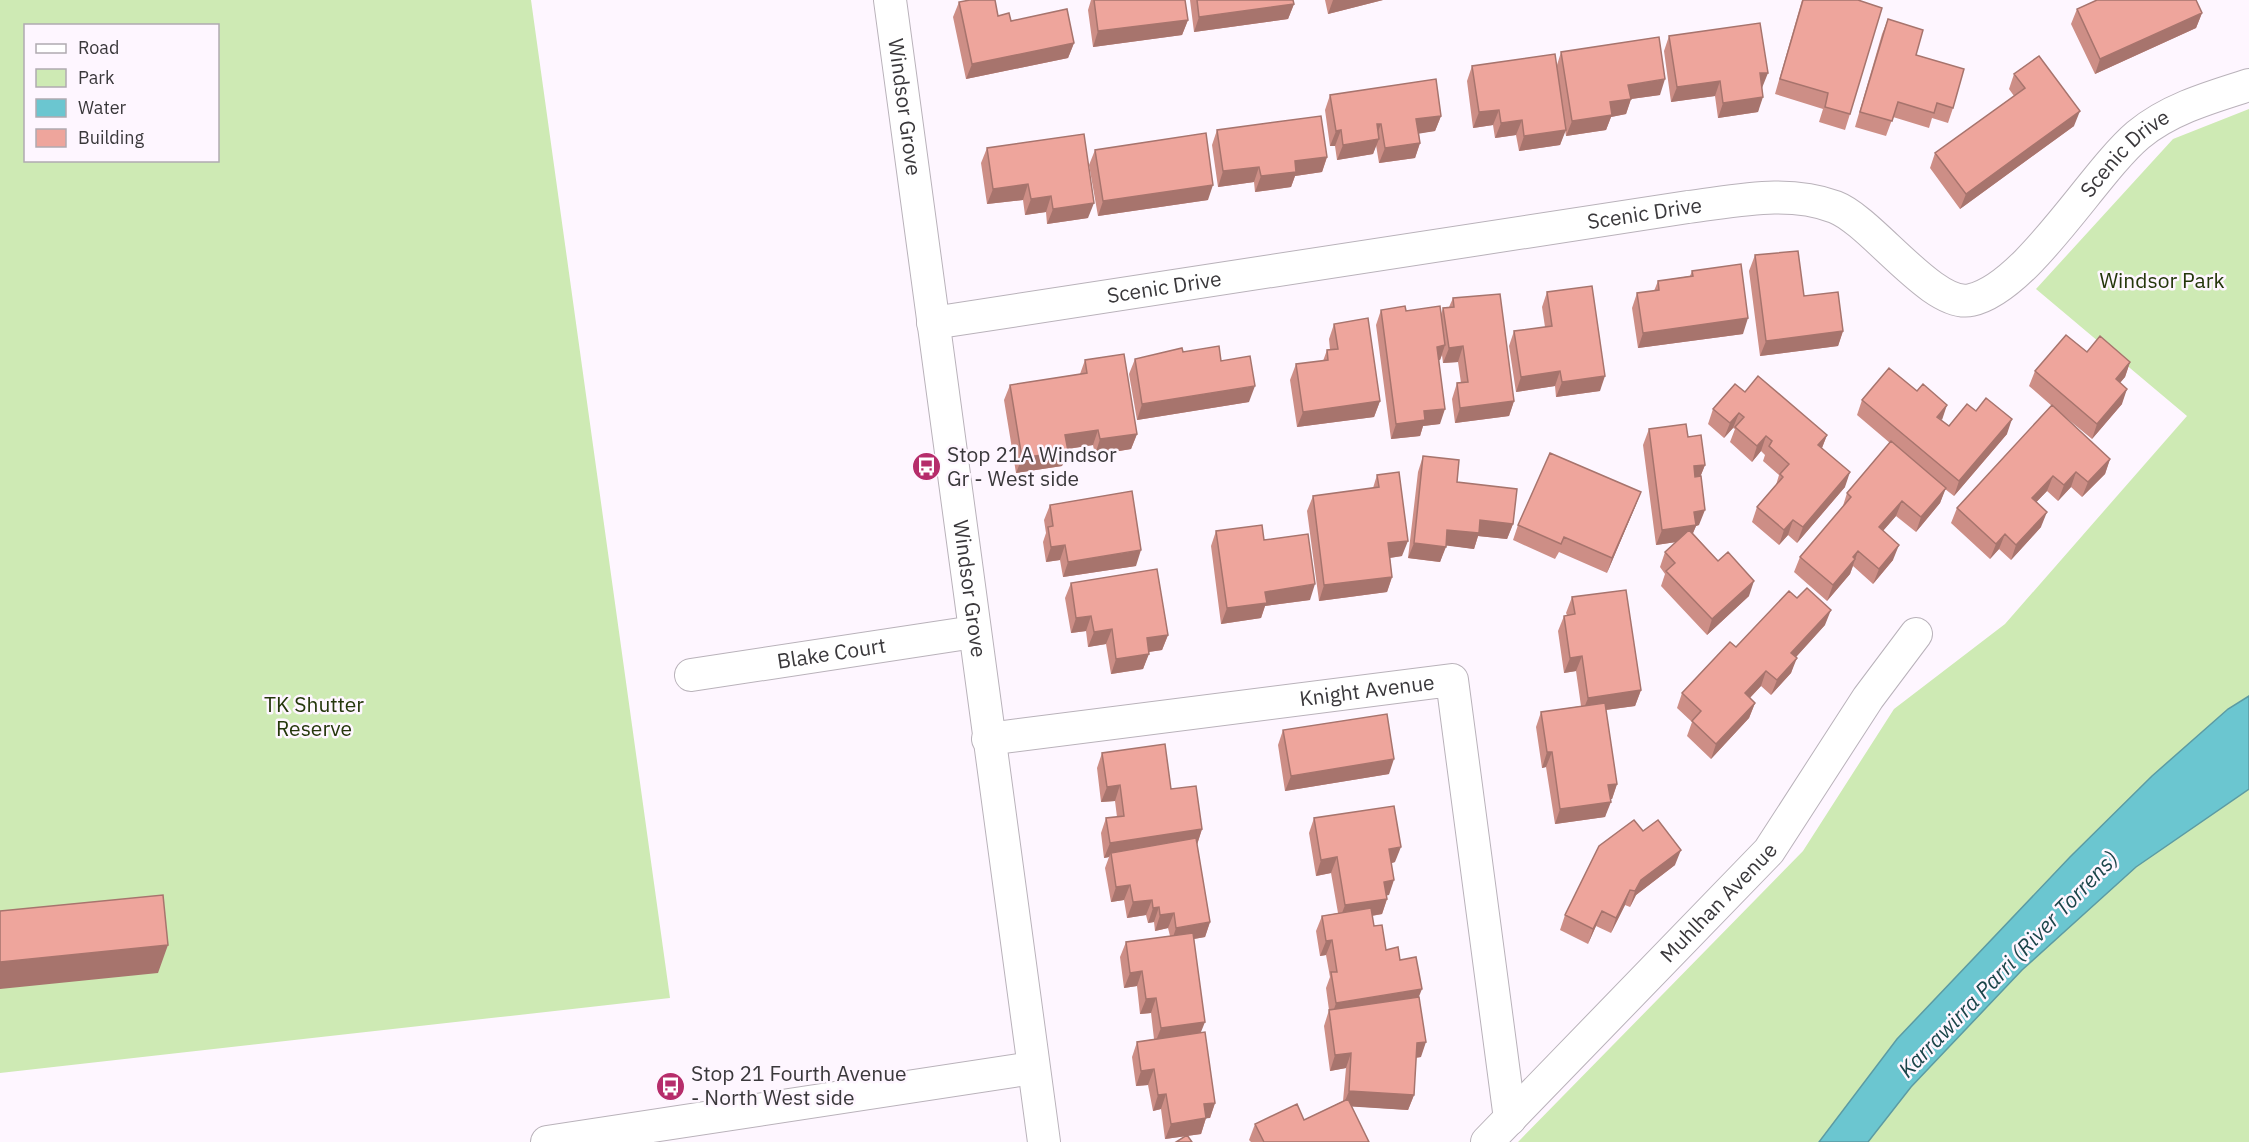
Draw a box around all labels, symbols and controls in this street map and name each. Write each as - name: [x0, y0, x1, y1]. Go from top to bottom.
- legend: [24, 24, 219, 162]
- text: Road: [78, 36, 119, 59]
- street label: Windsor Grove: [882, 36, 929, 177]
- text: Park: [78, 66, 115, 89]
- text: Water: [78, 96, 127, 119]
- street label: Scenic Drive: [2073, 102, 2174, 203]
- text: Building: [78, 126, 145, 149]
- street label: Scenic Drive: [1585, 190, 1704, 235]
- street label: Scenic Drive: [1105, 264, 1223, 309]
- park label: Windsor Park: [2099, 266, 2225, 294]
- place label: Stop 21A Windsor Gr - West side: [947, 440, 1117, 492]
- bus stop icon: Stop 21A Windsor Gr - West side: [910, 451, 942, 483]
- street label: Windsor Grove: [947, 518, 993, 659]
- street label: Blake Court: [775, 631, 888, 675]
- street label: Knight Avenue: [1298, 667, 1436, 712]
- park label: TK Shutter Reserve: [264, 690, 364, 742]
- street label: Muhlhan Avenue: [1653, 838, 1783, 968]
- water label: Karrawirra Parri (River Torrens): [1892, 844, 2124, 1083]
- place label: Stop 21 Fourth Avenue - North West side: [691, 1059, 907, 1111]
- bus stop icon: Stop 21 Fourth Avenue - North West side: [654, 1070, 686, 1102]

